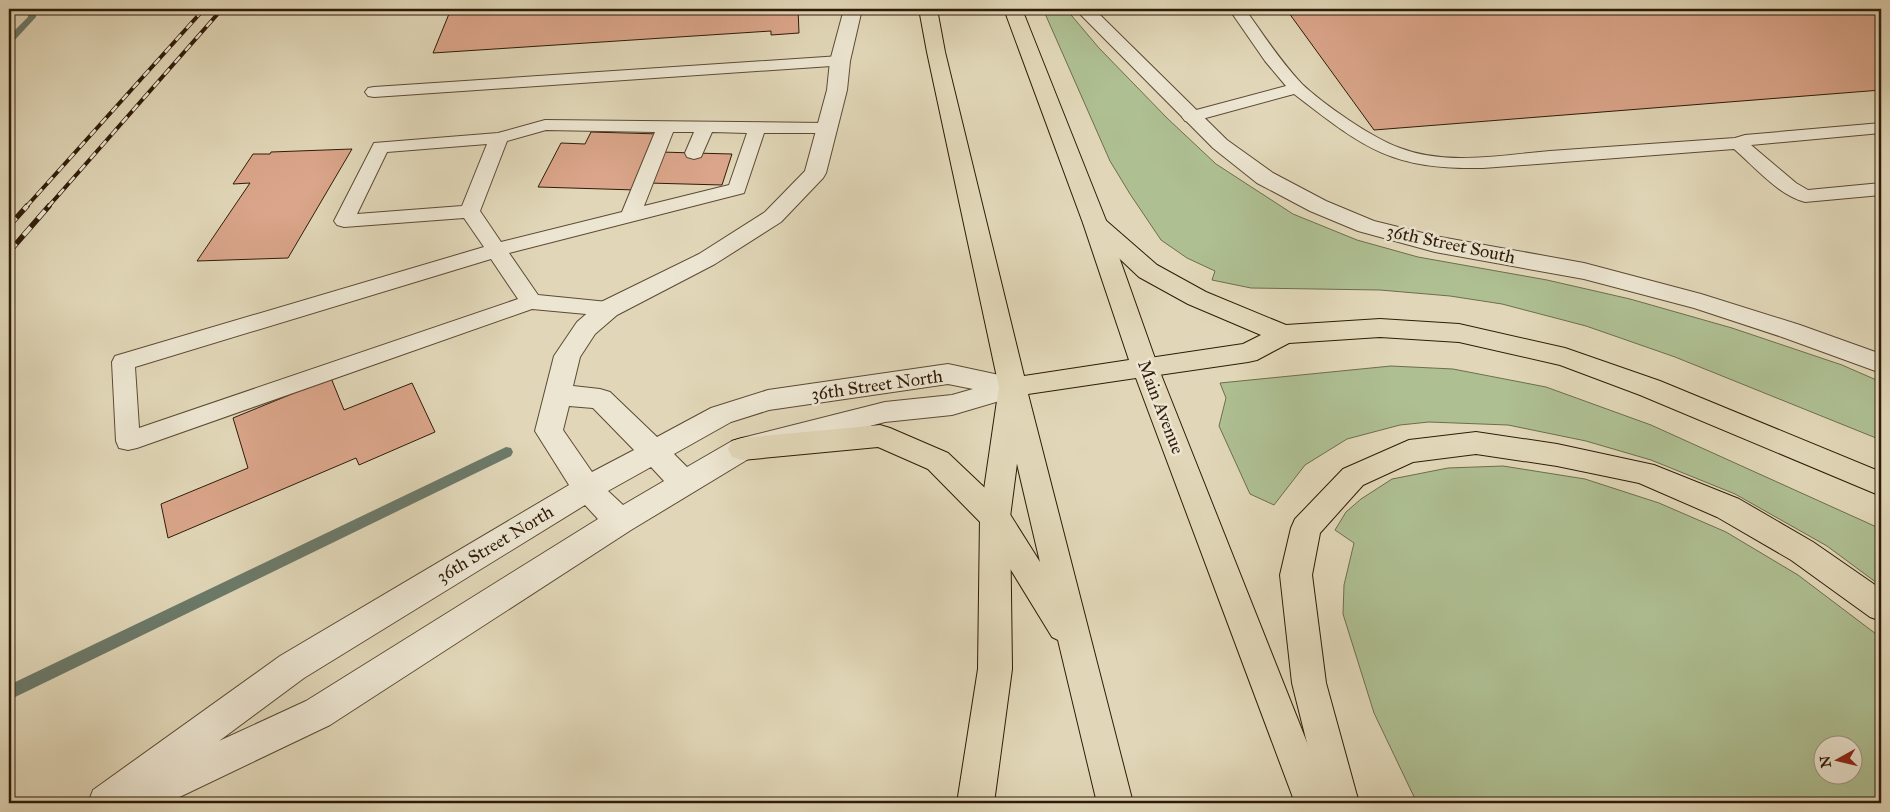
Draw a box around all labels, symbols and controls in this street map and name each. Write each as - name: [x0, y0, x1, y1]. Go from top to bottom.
- street label: 36th Street South: [1385, 220, 1517, 268]
- street label: Main Avenue: [1133, 357, 1189, 457]
- street label: 36th Street North: [810, 365, 944, 405]
- street label: 36th Street North: [433, 500, 557, 588]
- north arrow: [1812, 734, 1862, 784]
- text: N: [1816, 755, 1835, 769]

